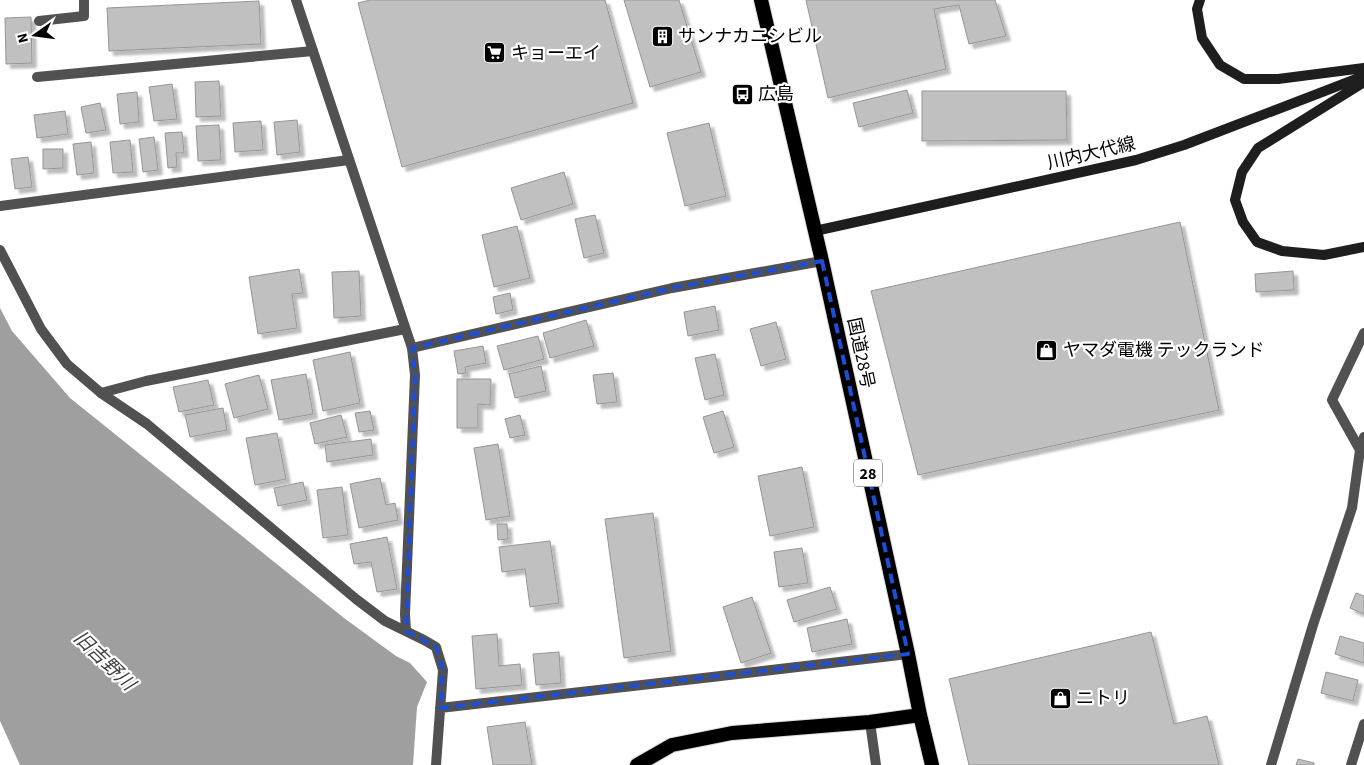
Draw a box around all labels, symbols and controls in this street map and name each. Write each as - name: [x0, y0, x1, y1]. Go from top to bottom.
- north arrow: [10, 10, 60, 60]
- building icon: サンナカニシビル: [650, 24, 674, 48]
- place label: サンナカニシビル: [678, 24, 822, 49]
- text: N: [13, 31, 34, 45]
- supermarket icon: キョーエイ: [483, 41, 507, 65]
- place label: キョーエイ: [511, 41, 601, 66]
- bus stop icon: 広島: [730, 82, 754, 106]
- place label: 広島: [758, 82, 794, 107]
- street label: 川内大代線: [1044, 131, 1138, 176]
- street label: 国道28号: [841, 315, 880, 391]
- shop icon: ヤマダ電機 テックランド: [1035, 338, 1059, 362]
- place label: ヤマダ電機 テックランド: [1063, 338, 1265, 363]
- road number: 28: [854, 459, 882, 486]
- water label: 旧吉野川: [67, 625, 142, 699]
- shop icon: ニトリ: [1048, 686, 1072, 710]
- place label: ニトリ: [1076, 686, 1130, 711]

